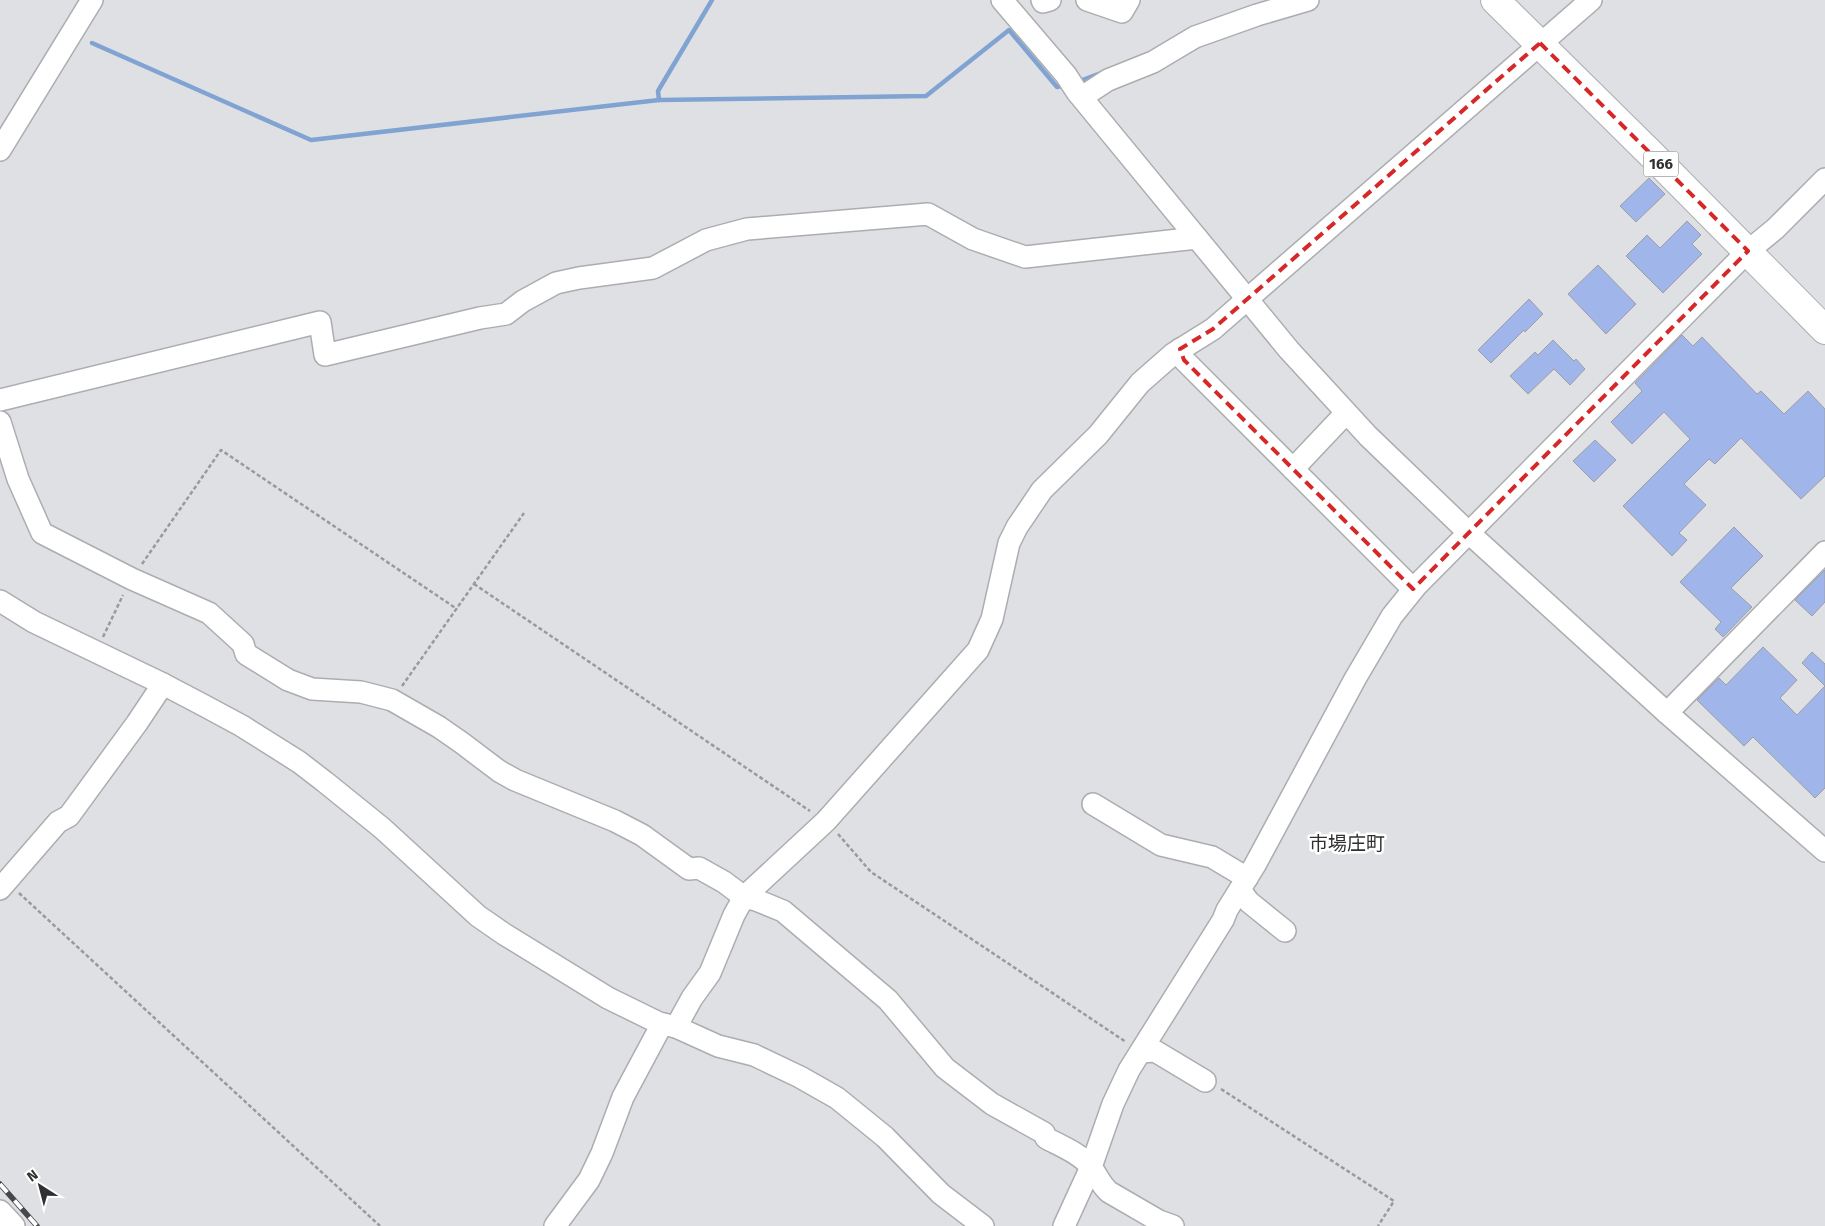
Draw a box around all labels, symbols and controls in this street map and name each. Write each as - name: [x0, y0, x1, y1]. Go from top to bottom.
- road number: 166: [1644, 152, 1678, 176]
- district label: 市場庄町: [1309, 832, 1385, 855]
- north arrow: [15, 1161, 65, 1211]
- text: N: [24, 1166, 41, 1185]

